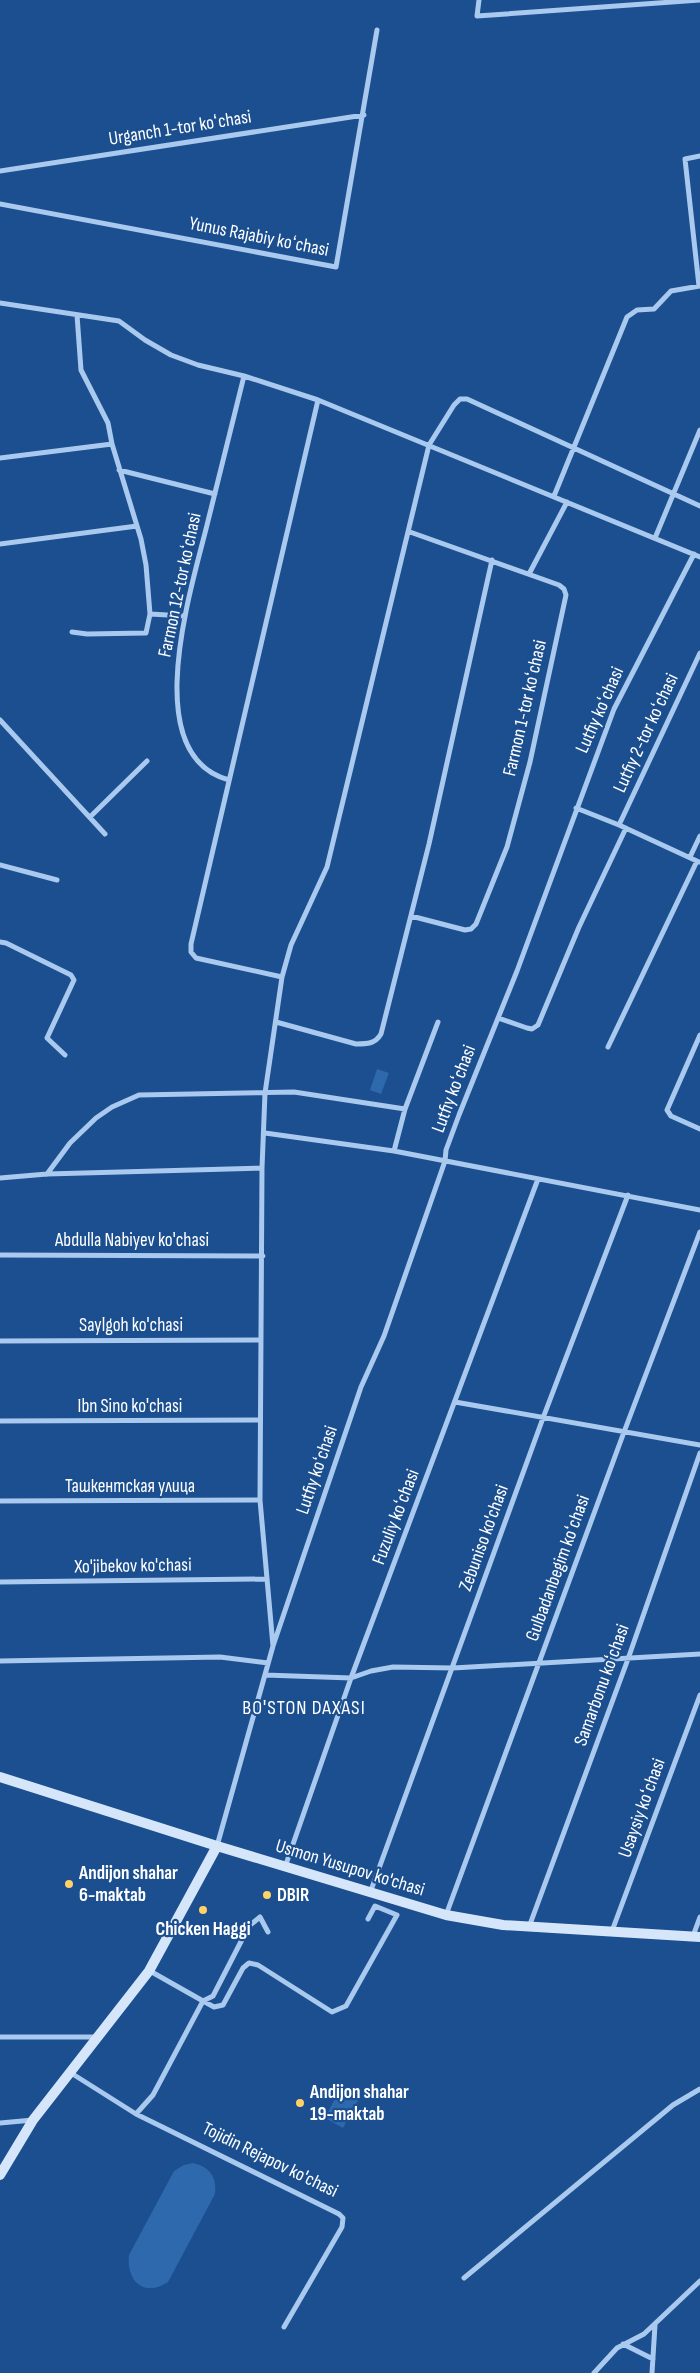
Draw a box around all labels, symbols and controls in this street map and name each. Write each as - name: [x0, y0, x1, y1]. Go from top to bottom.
- street label: Urganch 1-tor koʻchasi: [107, 105, 253, 151]
- street label: Yunus Rajabiy koʻchasi: [187, 212, 331, 262]
- street label: Farmon 12-tor koʻchasi: [153, 511, 207, 659]
- street label: Farmon 1-tor koʻchasi: [498, 638, 552, 778]
- street label: Lutfiy koʻchasi: [571, 663, 629, 757]
- street label: Lutfiy 2-tor koʻchasi: [608, 670, 684, 796]
- street label: Lutfiy koʻchasi: [427, 1042, 481, 1136]
- street label: Abdulla Nabiyev ko'chasi: [54, 1229, 209, 1252]
- street label: Saylgoh ko'chasi: [79, 1314, 183, 1337]
- street label: Ibn Sino ko'chasi: [78, 1395, 182, 1418]
- street label: Lutfiy koʻchasi: [291, 1423, 343, 1517]
- street label: Fuzuliy koʻchasi: [367, 1466, 425, 1568]
- street label: Ташкентская улица: [65, 1475, 195, 1498]
- street label: Zebuniso ko'chasi: [454, 1482, 514, 1594]
- street label: Gulbadanbegim koʻchasi: [521, 1492, 595, 1644]
- street label: Xo'jibekov ko'chasi: [73, 1553, 192, 1579]
- street label: Samarbonu koʻchasi: [569, 1621, 635, 1749]
- district label: BO'STON DAXASI: [242, 1696, 366, 1720]
- street label: Usaysiy koʻchasi: [613, 1755, 671, 1861]
- street label: Usmon Yusupov ko'chasi: [273, 1834, 427, 1902]
- place label: Andijon shahar 6-maktab: [78, 1862, 178, 1907]
- marker: Andijon shahar 6-maktab: [63, 1878, 75, 1890]
- place label: DBIR: [277, 1884, 309, 1907]
- marker: DBIR: [261, 1889, 273, 1901]
- marker: Chicken Haggi: [197, 1904, 209, 1916]
- place label: Chicken Haggi: [155, 1918, 251, 1941]
- place label: Andijon shahar 19-maktab: [309, 2081, 409, 2126]
- marker: Andijon shahar 19-maktab: [294, 2097, 306, 2109]
- street label: Tojidin Rejapov ko'chasi: [198, 2117, 342, 2203]

